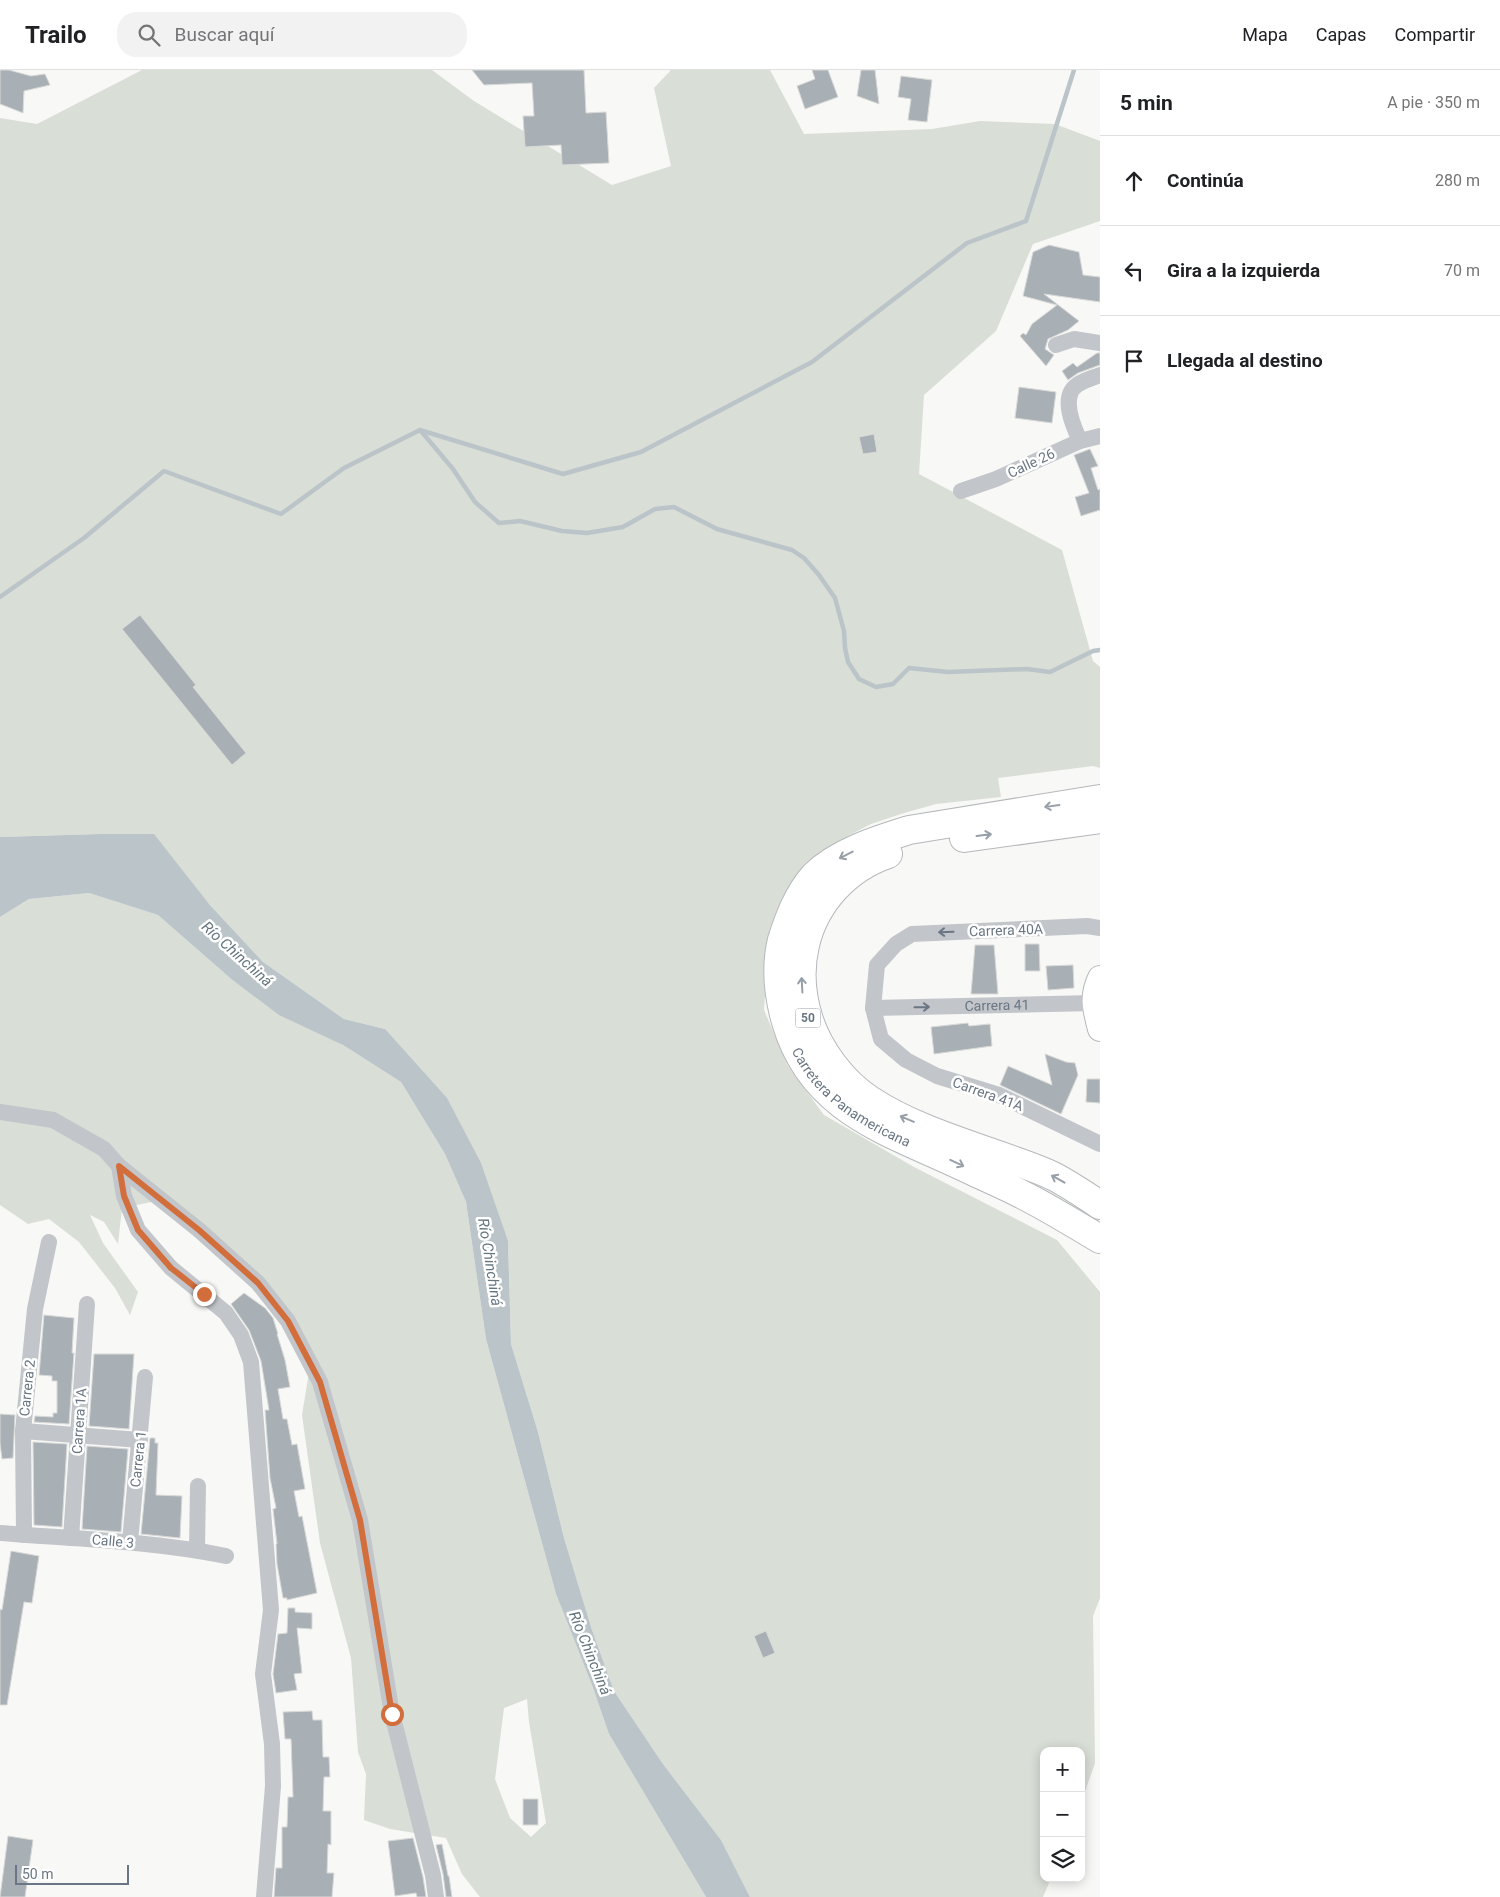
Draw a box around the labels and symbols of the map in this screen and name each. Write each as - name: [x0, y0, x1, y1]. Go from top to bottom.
- street label: Calle 26: [1005, 445, 1057, 481]
- one-way arrow: [1044, 801, 1060, 811]
- one-way arrow: [976, 830, 992, 840]
- one-way arrow: [839, 850, 854, 860]
- water label: Río Chinchiná: [198, 918, 276, 990]
- street label: Carrera 40A: [969, 921, 1043, 939]
- one-way arrow: [939, 927, 955, 936]
- one-way arrow: [797, 978, 806, 994]
- street label: Carrera 41: [964, 996, 1030, 1014]
- one-way arrow: [914, 1002, 930, 1012]
- road number: 50: [796, 1008, 820, 1028]
- street label: Carretera Panamericana: [789, 1045, 913, 1150]
- street label: Carrera 41A: [951, 1074, 1025, 1114]
- one-way arrow: [900, 1114, 915, 1124]
- one-way arrow: [949, 1159, 964, 1169]
- one-way arrow: [1052, 1174, 1066, 1184]
- water label: Río Chinchiná: [474, 1217, 506, 1307]
- route end: [193, 1283, 216, 1306]
- street label: Carrera 2: [16, 1359, 38, 1417]
- street label: Carrera 1A: [69, 1387, 89, 1455]
- street label: Carrera 1: [127, 1430, 149, 1488]
- street label: Calle 3: [91, 1531, 135, 1551]
- water label: Río Chinchiná: [565, 1608, 615, 1698]
- route start: [381, 1703, 404, 1726]
- scale bar: [15, 1862, 129, 1885]

